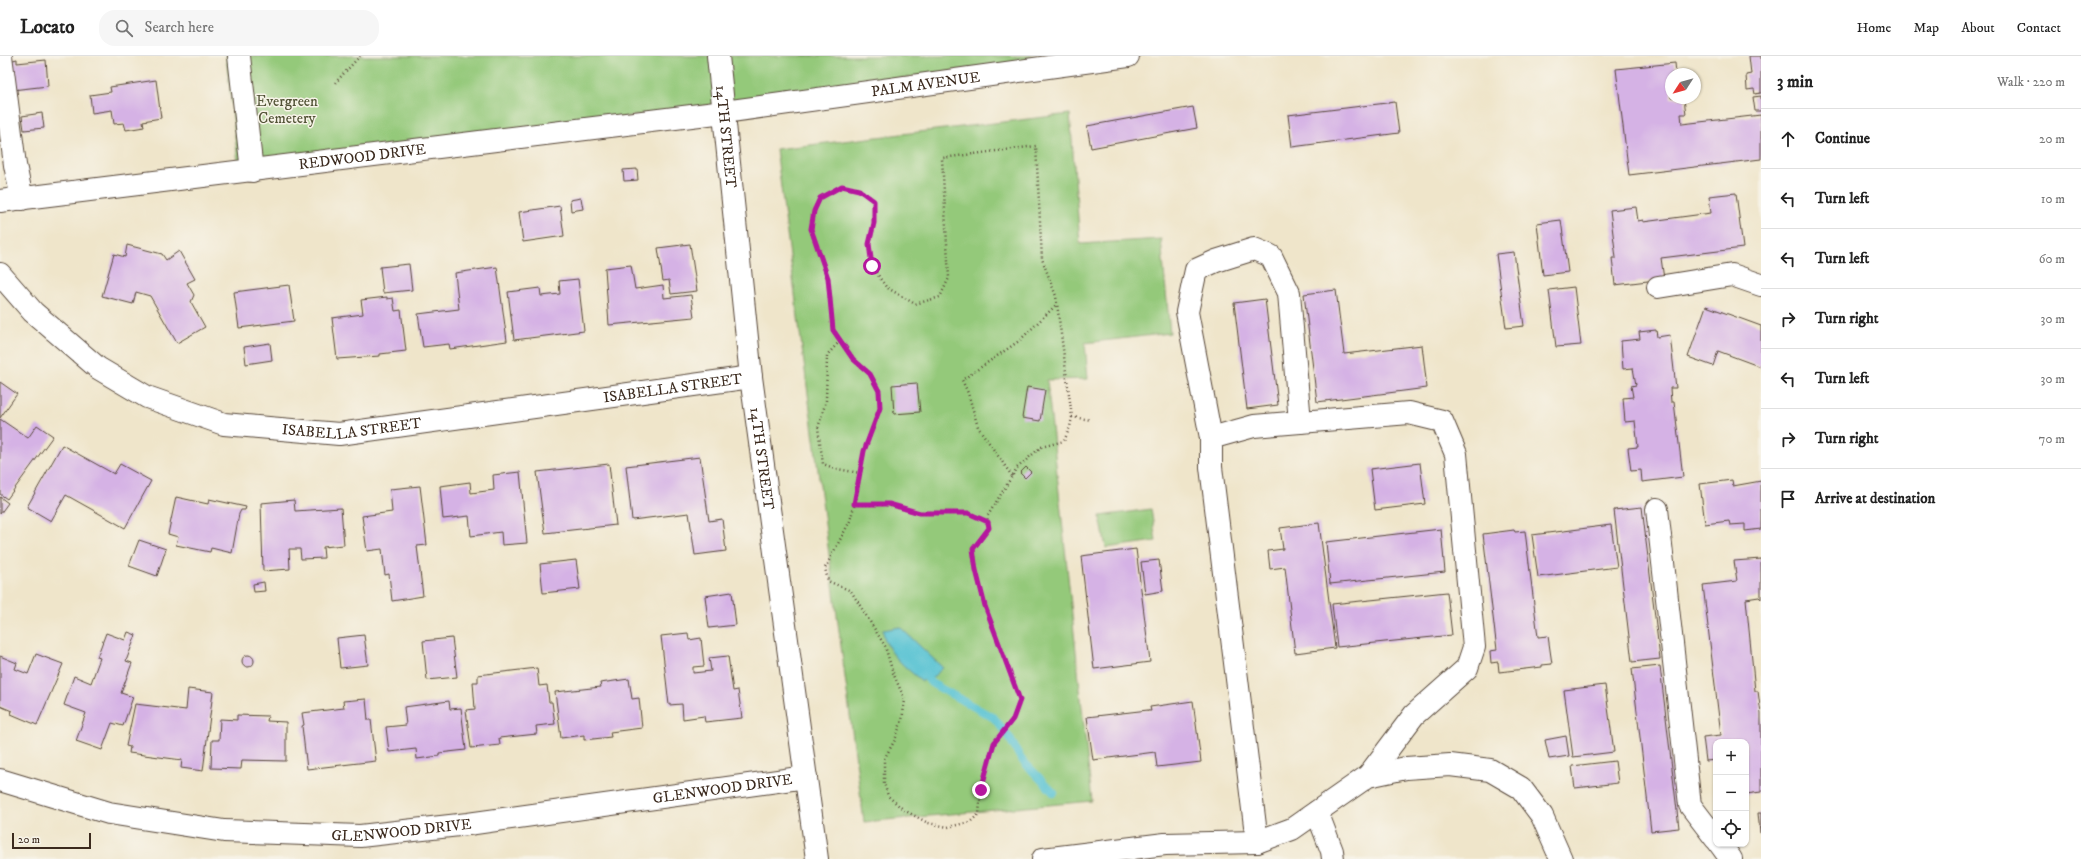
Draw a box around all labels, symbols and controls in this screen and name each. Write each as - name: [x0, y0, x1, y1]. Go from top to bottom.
- search box: [99, 10, 379, 46]
- text: Locato: [20, 16, 75, 39]
- icon: search: [113, 17, 135, 39]
- text: Search here: [145, 18, 214, 37]
- text: Home: [1857, 19, 1891, 37]
- text: Map: [1913, 19, 1939, 37]
- text: About: [1961, 19, 1995, 37]
- text: Contact: [2017, 19, 2061, 37]
- street label: PALM AVENUE: [870, 67, 981, 101]
- north arrow: [1665, 68, 1701, 104]
- text: 3 min: [1777, 71, 1813, 93]
- text: Walk · 220 m: [1997, 74, 2065, 90]
- street label: 14TH STREET: [712, 84, 741, 190]
- park label: Evergreen Cemetery: [256, 92, 318, 128]
- icon: ahead: [1777, 128, 1799, 150]
- text: Continue: [1815, 129, 1870, 148]
- text: 20 m: [2039, 131, 2065, 147]
- street label: REDWOOD DRIVE: [298, 139, 427, 174]
- icon: left: [1777, 188, 1799, 210]
- text: Turn left: [1815, 189, 1869, 208]
- text: 10 m: [2041, 191, 2065, 207]
- icon: left: [1777, 248, 1799, 270]
- text: Turn left: [1815, 249, 1869, 268]
- text: 60 m: [2039, 251, 2065, 267]
- route start: [863, 257, 881, 275]
- icon: right: [1777, 308, 1799, 330]
- text: Turn right: [1815, 309, 1878, 328]
- text: 30 m: [2041, 311, 2065, 327]
- icon: left: [1777, 368, 1799, 390]
- street label: ISABELLA STREET: [602, 369, 744, 407]
- text: Turn left: [1815, 369, 1869, 388]
- text: 30 m: [2041, 371, 2065, 387]
- street label: 14TH STREET: [746, 406, 779, 512]
- street label: ISABELLA STREET: [281, 413, 423, 444]
- icon: right: [1777, 428, 1799, 450]
- text: Turn right: [1815, 429, 1878, 448]
- text: 70 m: [2039, 431, 2065, 447]
- icon: arrive: [1777, 488, 1799, 510]
- text: Arrive at destination: [1815, 489, 1935, 508]
- map controls: [1713, 739, 1749, 847]
- button: +: [1713, 739, 1749, 775]
- street label: GLENWOOD DRIVE: [652, 769, 794, 808]
- button: −: [1713, 775, 1749, 811]
- route end: [972, 781, 990, 799]
- button: locate: [1713, 811, 1749, 847]
- street label: GLENWOOD DRIVE: [331, 814, 473, 846]
- scale bar: [12, 831, 91, 850]
- text: 20 m: [18, 833, 40, 847]

